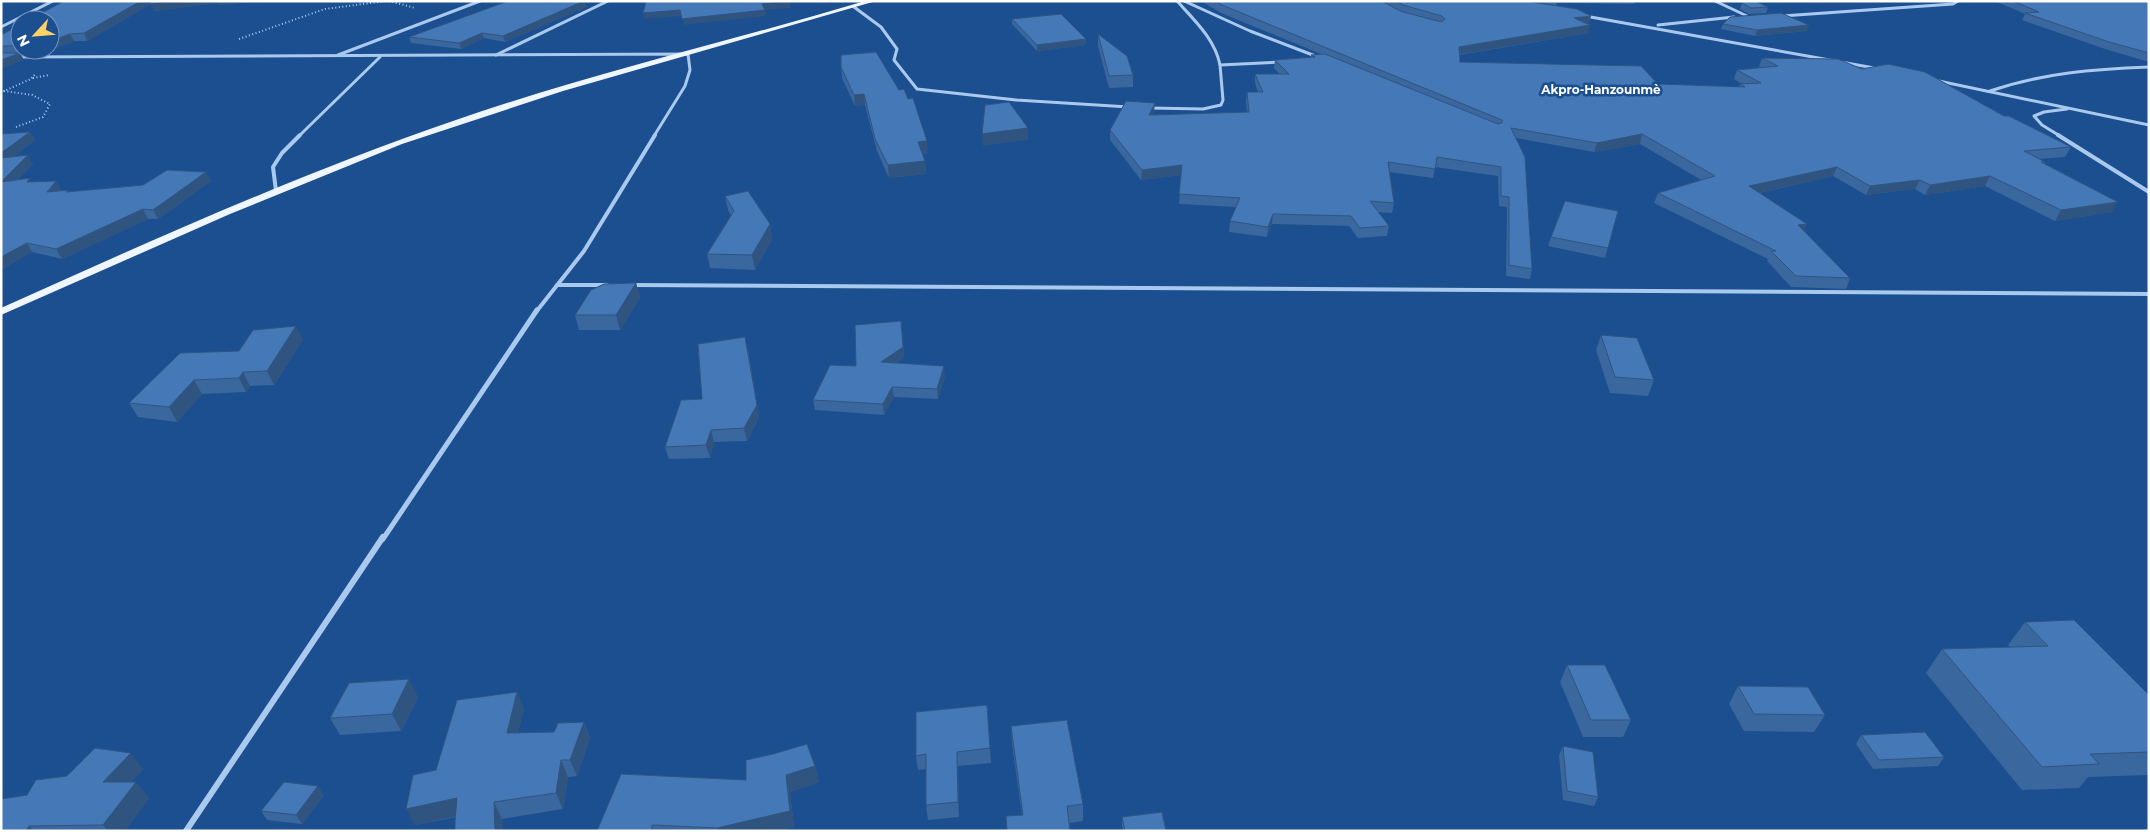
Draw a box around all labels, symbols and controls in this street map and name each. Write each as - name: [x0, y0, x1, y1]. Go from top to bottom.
- north arrow: [10, 10, 60, 60]
- text: N: [13, 32, 34, 50]
- district label: Akpro-Hanzounmè: [1540, 82, 1661, 97]

